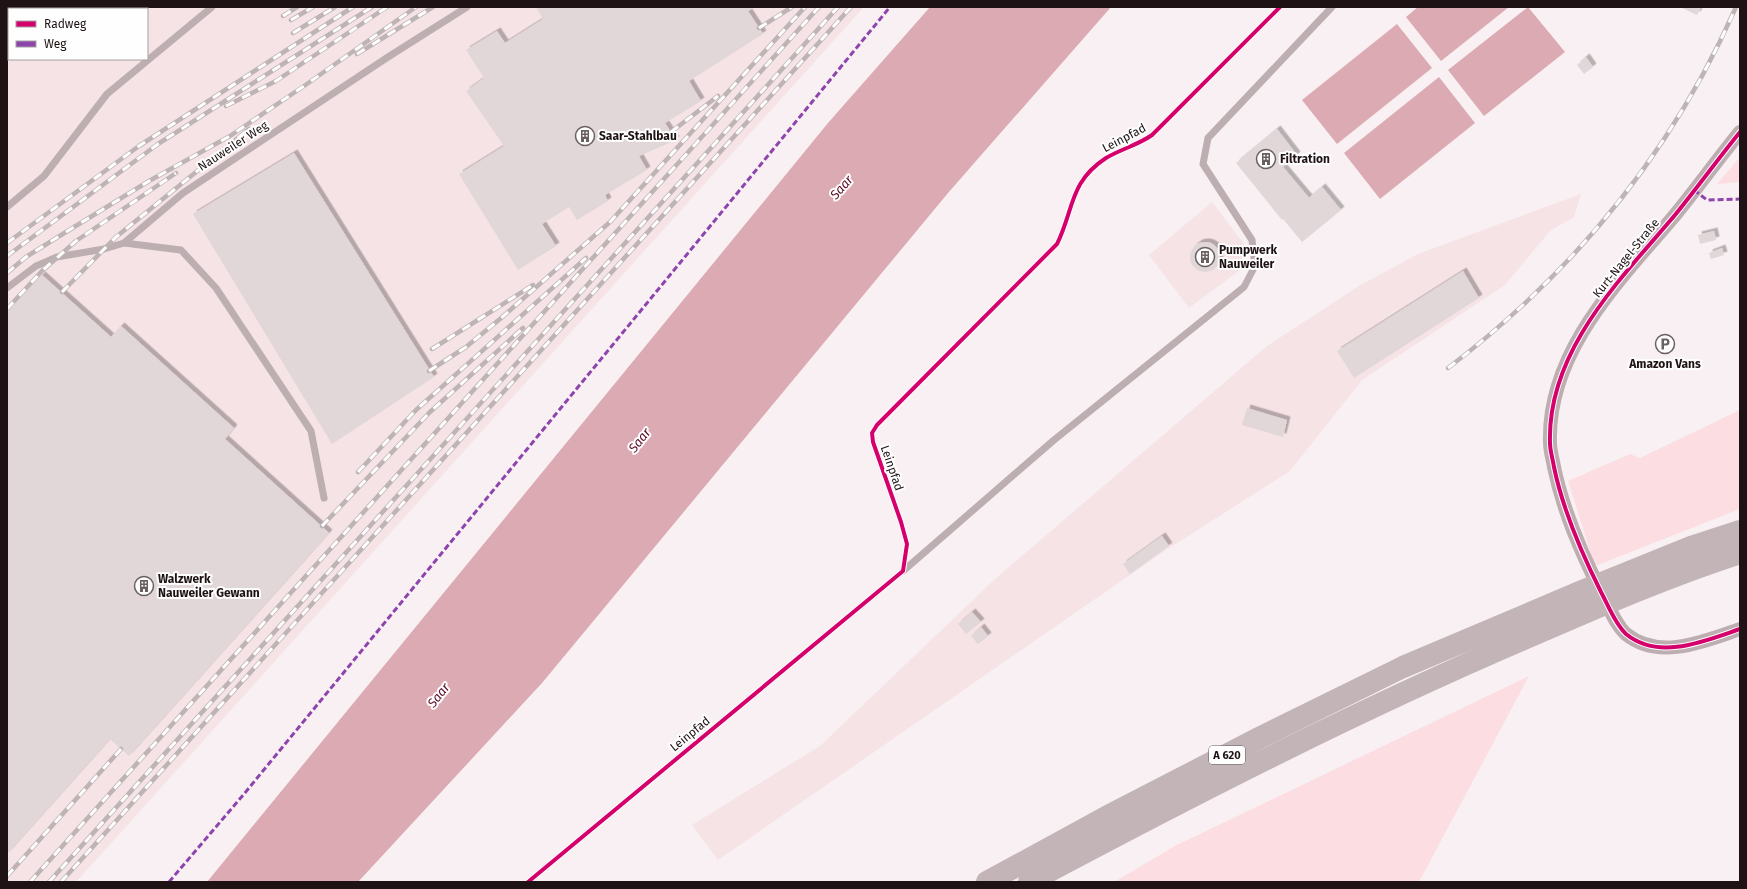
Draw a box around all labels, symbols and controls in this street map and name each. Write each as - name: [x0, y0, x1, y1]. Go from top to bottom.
- legend: [8, 8, 148, 60]
- text: Radweg: [44, 17, 87, 31]
- text: Weg: [44, 37, 67, 51]
- street label: Nauweiler Weg: [195, 118, 271, 174]
- street label: Leinpfad: [1100, 121, 1148, 155]
- building icon: Saar-Stahlbau: [574, 125, 596, 147]
- place label: Saar-Stahlbau: [599, 129, 677, 143]
- building icon: Filtration: [1255, 148, 1277, 170]
- place label: Filtration: [1280, 152, 1330, 166]
- water label: Saar: [826, 172, 856, 203]
- street label: Kurt-Nagel-Straße: [1590, 216, 1662, 300]
- place label: Pumpwerk Nauweiler: [1219, 243, 1277, 271]
- building icon: Pumpwerk Nauweiler: [1194, 246, 1216, 268]
- parking icon: Amazon Vans: [1654, 333, 1676, 355]
- place label: Amazon Vans: [1628, 357, 1701, 371]
- water label: Saar: [625, 424, 654, 456]
- street label: Leinpfad: [878, 443, 906, 493]
- place label: Walzwerk Nauweiler Gewann: [158, 572, 260, 600]
- building icon: Walzwerk Nauweiler Gewann: [133, 575, 155, 597]
- water label: Saar: [424, 679, 453, 711]
- street label: Leinpfad: [667, 714, 713, 754]
- road number: A 620: [1209, 746, 1245, 764]

